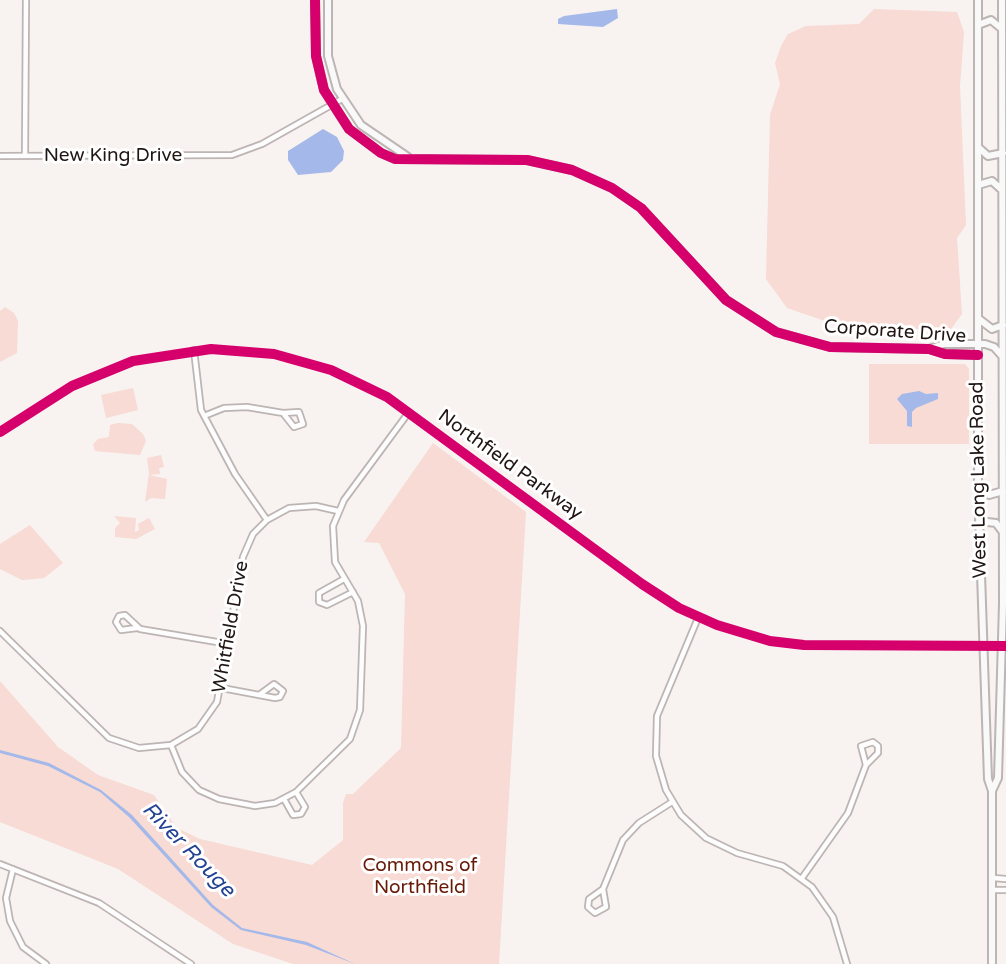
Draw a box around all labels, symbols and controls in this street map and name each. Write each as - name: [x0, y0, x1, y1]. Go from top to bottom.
- street label: New King Drive: [44, 145, 182, 167]
- street label: Corporate Drive: [823, 316, 967, 348]
- street label: West Long Lake Road: [966, 382, 992, 578]
- street label: Northfield Parkway: [433, 405, 587, 525]
- street label: Whitfield Drive: [208, 559, 254, 695]
- water label: River Rouge: [136, 797, 240, 903]
- park label: Commons of Northfield: [362, 855, 478, 899]

